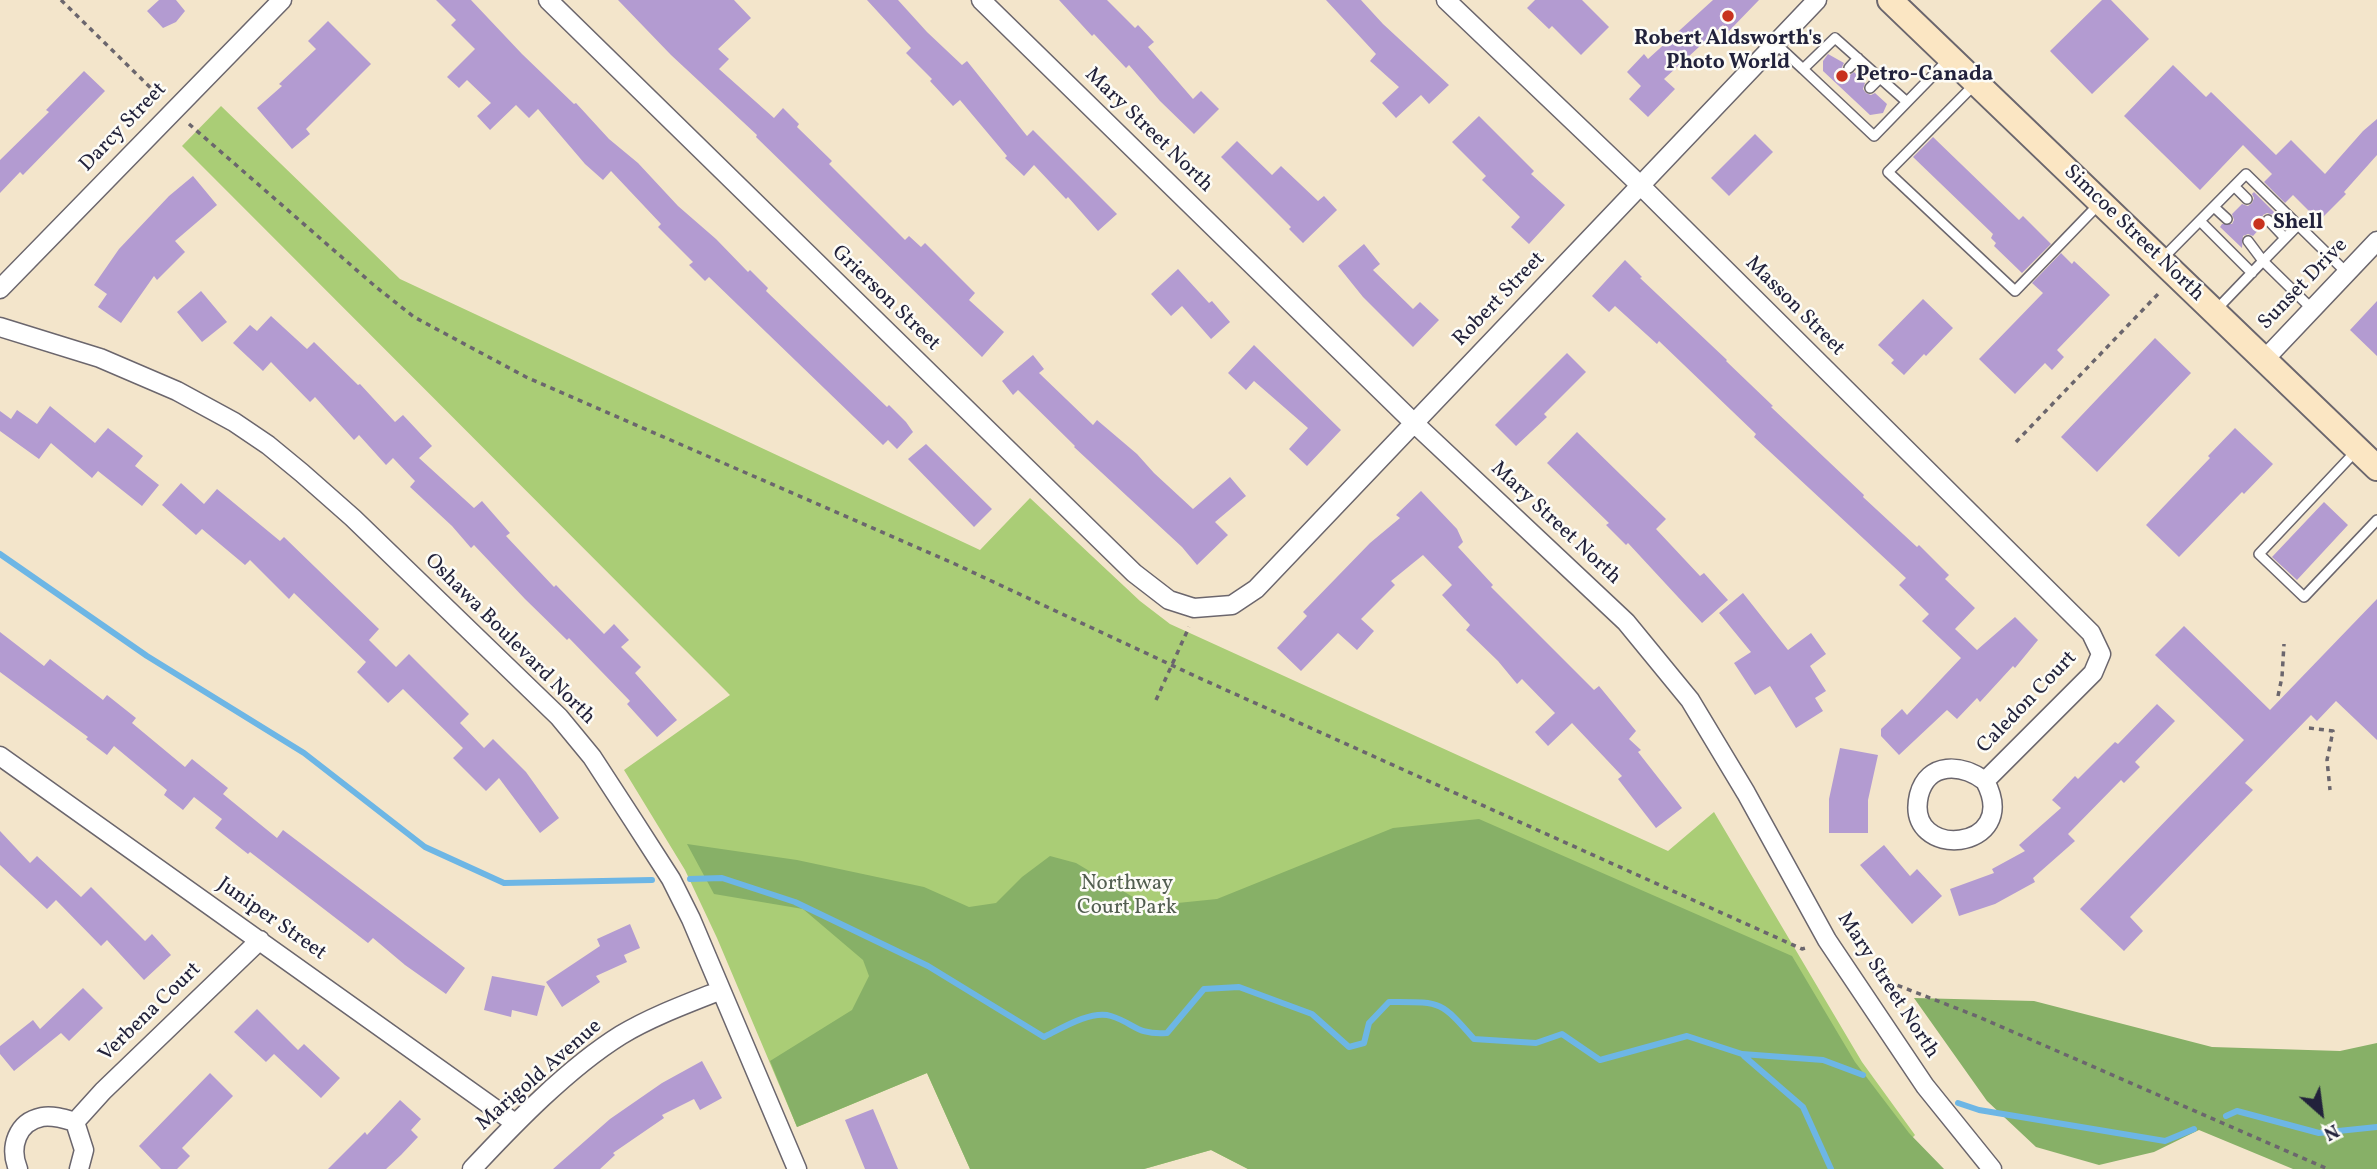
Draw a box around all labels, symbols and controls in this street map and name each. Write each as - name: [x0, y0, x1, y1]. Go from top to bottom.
- marker: Robert Aldsworth's Photo World: [1720, 8, 1736, 24]
- place label: Robert Aldsworth's Photo World: [1634, 27, 1822, 77]
- street label: Mary Street North: [1078, 63, 1218, 199]
- place label: Petro-Canada: [1856, 63, 1993, 89]
- marker: Petro-Canada: [1834, 68, 1850, 84]
- street label: Darcy Street: [75, 78, 173, 178]
- street label: Simcoe Street North: [2057, 160, 2209, 308]
- place label: Shell: [2273, 211, 2323, 237]
- marker: Shell: [2251, 216, 2267, 232]
- street label: Sunset Drive: [2254, 234, 2354, 336]
- street label: Grierson Street: [825, 241, 945, 357]
- street label: Robert Street: [1449, 247, 1551, 353]
- street label: Masson Street: [1739, 252, 1849, 362]
- street label: Mary Street North: [1485, 457, 1625, 591]
- street label: Oshawa Boulevard North: [418, 549, 600, 731]
- street label: Caledon Court: [1973, 646, 2083, 760]
- park label: Northway Court Park: [1077, 872, 1177, 922]
- street label: Juniper Street: [211, 873, 331, 967]
- street label: Mary Street North: [1830, 908, 1944, 1064]
- street label: Verbena Court: [95, 958, 207, 1068]
- street label: Marigold Avenue: [472, 1015, 608, 1137]
- north arrow: [2286, 1078, 2356, 1148]
- text: N: [2319, 1117, 2343, 1146]

